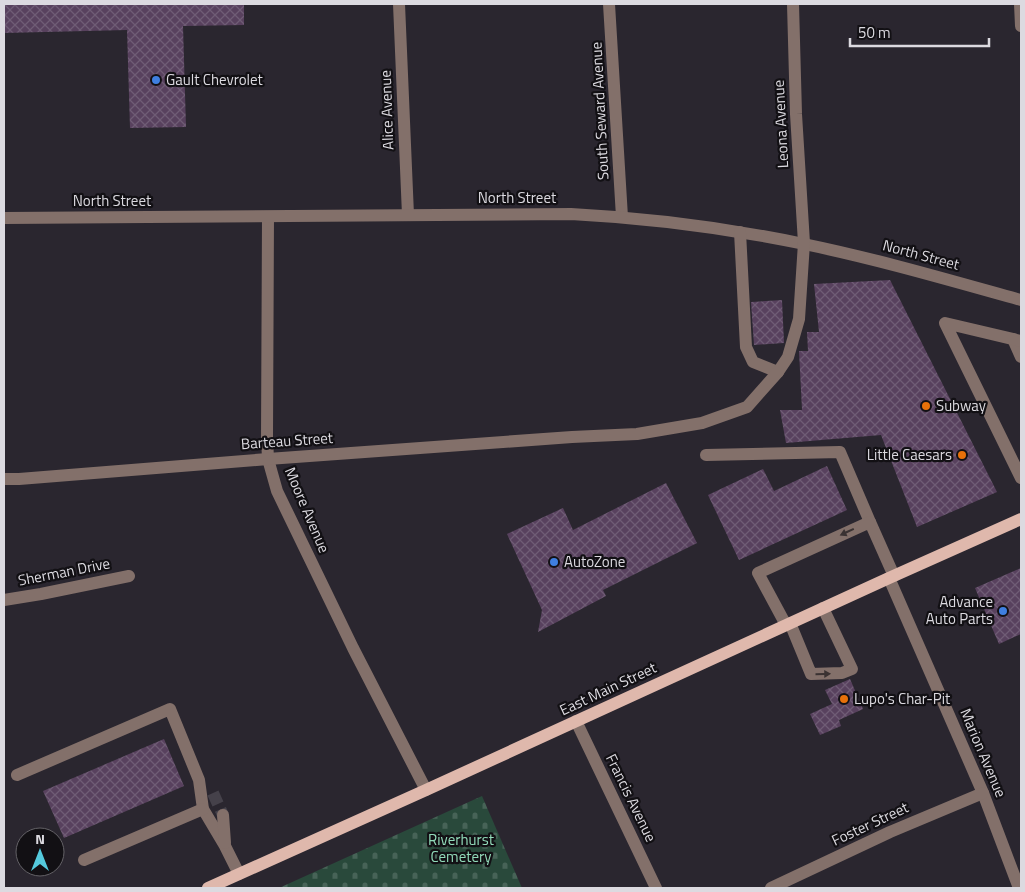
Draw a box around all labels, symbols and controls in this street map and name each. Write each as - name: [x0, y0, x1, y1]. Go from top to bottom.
- scale bar: [850, 15, 989, 47]
- text: 50 m: [858, 21, 891, 44]
- street label: South Seward Avenue: [584, 41, 615, 181]
- place label: Gault Chevrolet: [166, 68, 264, 91]
- street label: Alice Avenue: [374, 70, 399, 150]
- marker: Gault Chevrolet: [150, 74, 162, 86]
- street label: Leona Avenue: [767, 79, 794, 169]
- street label: North Street: [478, 186, 557, 209]
- street label: North Street: [73, 189, 152, 212]
- street label: North Street: [880, 233, 963, 276]
- place label: Subway: [936, 394, 986, 417]
- marker: Subway: [920, 400, 932, 412]
- street label: Barteau Street: [240, 426, 334, 455]
- place label: Little Caesars: [867, 443, 952, 466]
- marker: Little Caesars: [956, 449, 968, 461]
- street label: Moore Avenue: [279, 463, 336, 556]
- one-way arrow: [840, 529, 854, 537]
- place label: AutoZone: [564, 550, 625, 573]
- street label: Sherman Drive: [16, 551, 112, 592]
- marker: AutoZone: [548, 556, 560, 568]
- place label: Advance Auto Parts: [926, 590, 993, 630]
- marker: Advance Auto Parts: [997, 605, 1009, 617]
- street label: East Main Street: [555, 656, 661, 721]
- one-way arrow: [815, 669, 831, 677]
- place label: Lupo's Char-Pit: [854, 687, 951, 710]
- marker: Lupo's Char-Pit: [838, 693, 850, 705]
- street label: Marion Avenue: [954, 705, 1013, 801]
- street label: Francis Avenue: [600, 750, 663, 846]
- street label: Foster Street: [828, 795, 913, 851]
- north arrow: [15, 827, 65, 877]
- text: N: [35, 828, 45, 849]
- park label: Riverhurst Cemetery: [428, 828, 495, 868]

